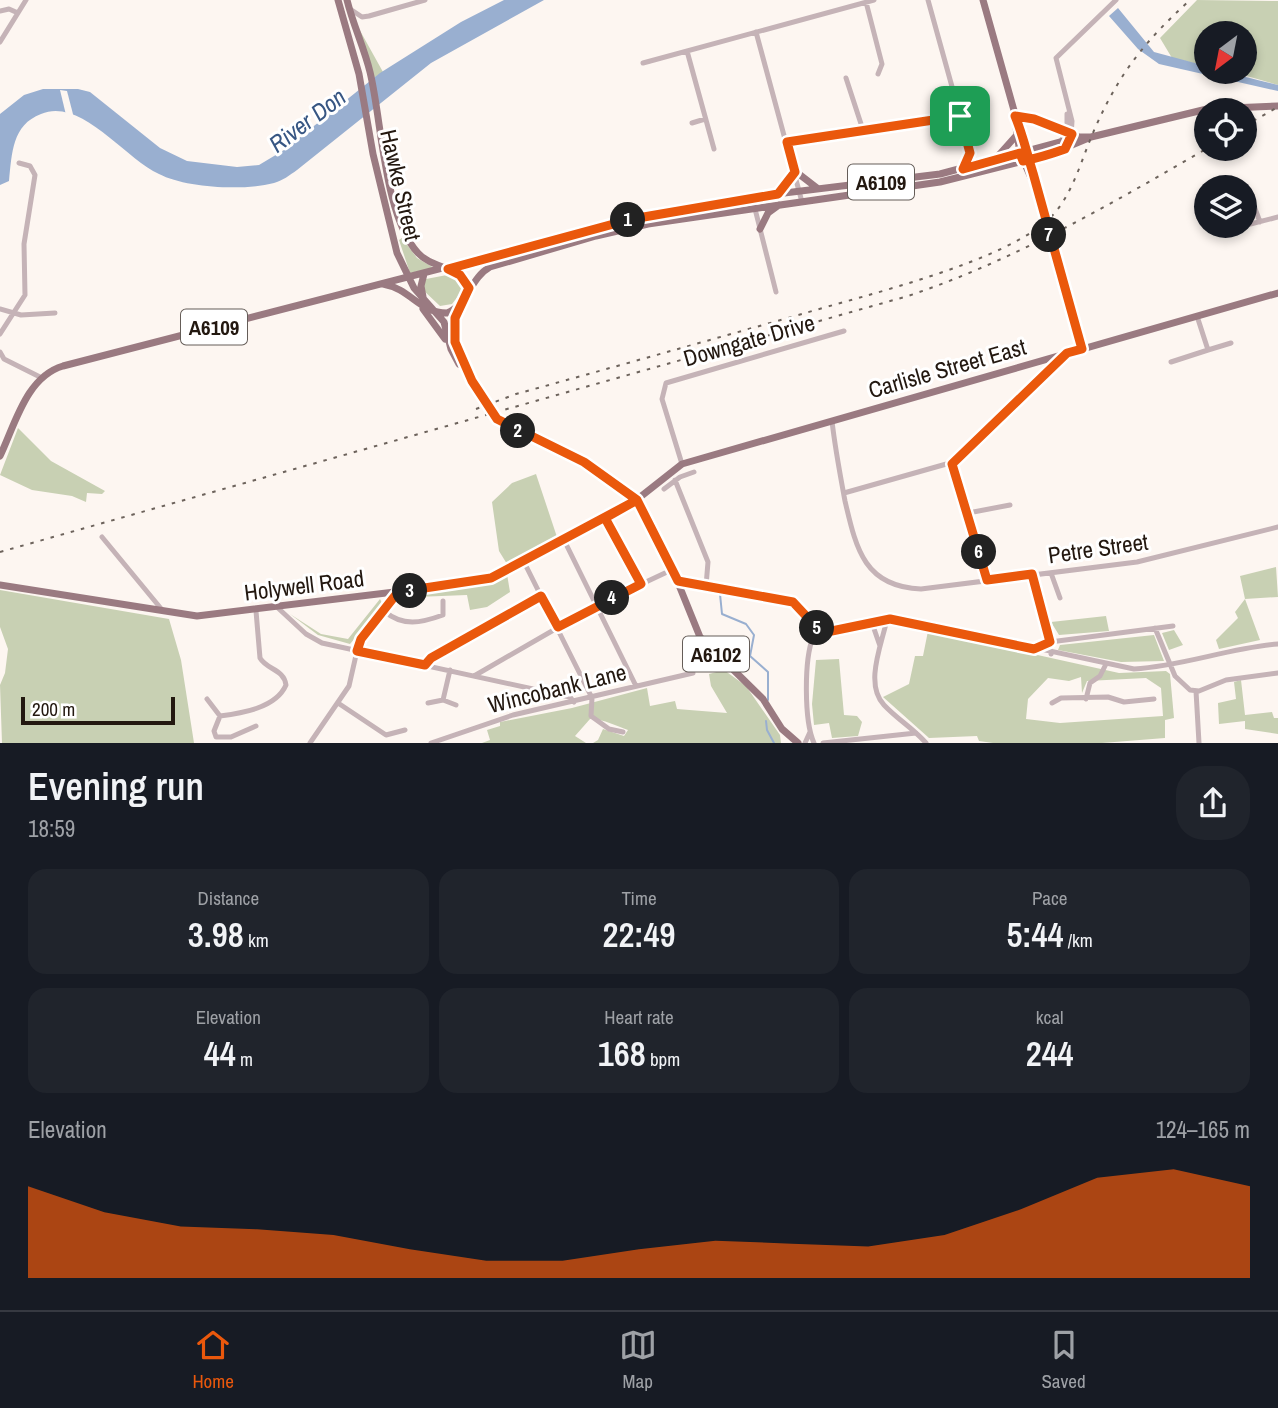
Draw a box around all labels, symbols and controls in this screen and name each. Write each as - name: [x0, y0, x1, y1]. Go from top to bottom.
- north arrow: [1194, 21, 1256, 84]
- map controls: [1194, 21, 1257, 238]
- water label: River Don: [262, 81, 352, 159]
- pin: [930, 86, 990, 146]
- icon: arrive: [941, 97, 979, 135]
- button: locate: [1194, 98, 1257, 161]
- street label: Hawke Street: [373, 126, 429, 244]
- road number: A6109: [848, 164, 914, 200]
- button: layers: [1194, 175, 1257, 238]
- pin: 1: [610, 202, 646, 238]
- text: 1: [623, 206, 632, 232]
- pin: 7: [1032, 218, 1066, 252]
- text: 7: [1044, 221, 1053, 247]
- street label: Downgate Drive: [680, 306, 818, 374]
- road number: A6109: [181, 310, 247, 344]
- street label: Carlisle Street East: [865, 331, 1029, 405]
- pin: 2: [500, 414, 536, 448]
- text: 2: [513, 417, 522, 443]
- street label: Petre Street: [1046, 526, 1150, 570]
- pin: 6: [962, 534, 996, 570]
- text: 6: [974, 538, 983, 564]
- street label: Holywell Road: [242, 562, 366, 608]
- pin: 3: [392, 574, 428, 608]
- text: 3: [405, 577, 414, 603]
- pin: 4: [594, 580, 630, 616]
- text: 4: [607, 584, 616, 610]
- pin: 5: [800, 610, 834, 646]
- text: 5: [812, 614, 821, 640]
- road number: A6102: [683, 636, 749, 672]
- street label: Wincobank Lane: [485, 656, 629, 720]
- scale bar: [21, 694, 175, 726]
- text: 200 m: [32, 696, 75, 722]
- text: Evening run: [28, 761, 204, 812]
- button: share: [1176, 766, 1250, 840]
- text: 18:59: [28, 813, 75, 844]
- text: Distance: [198, 885, 259, 911]
- text: Time: [621, 885, 657, 911]
- text: Pace: [1032, 885, 1067, 911]
- text: 3.98: [188, 911, 244, 958]
- text: 22:49: [603, 911, 675, 958]
- text: 5:44: [1006, 911, 1063, 958]
- text: km: [244, 927, 269, 953]
- text: /km: [1063, 927, 1093, 953]
- text: Elevation: [196, 1004, 261, 1030]
- text: Heart rate: [604, 1004, 674, 1030]
- text: kcal: [1036, 1004, 1064, 1030]
- text: 44: [204, 1030, 236, 1077]
- text: 168: [598, 1030, 646, 1077]
- text: 244: [1026, 1030, 1074, 1077]
- text: m: [236, 1046, 253, 1072]
- text: bpm: [646, 1046, 680, 1072]
- text: Elevation: [28, 1114, 107, 1145]
- text: 124–165 m: [1156, 1114, 1250, 1145]
- tab: Home: [192, 1326, 234, 1394]
- tab: Map: [619, 1326, 657, 1394]
- tab: Saved: [1041, 1326, 1086, 1394]

